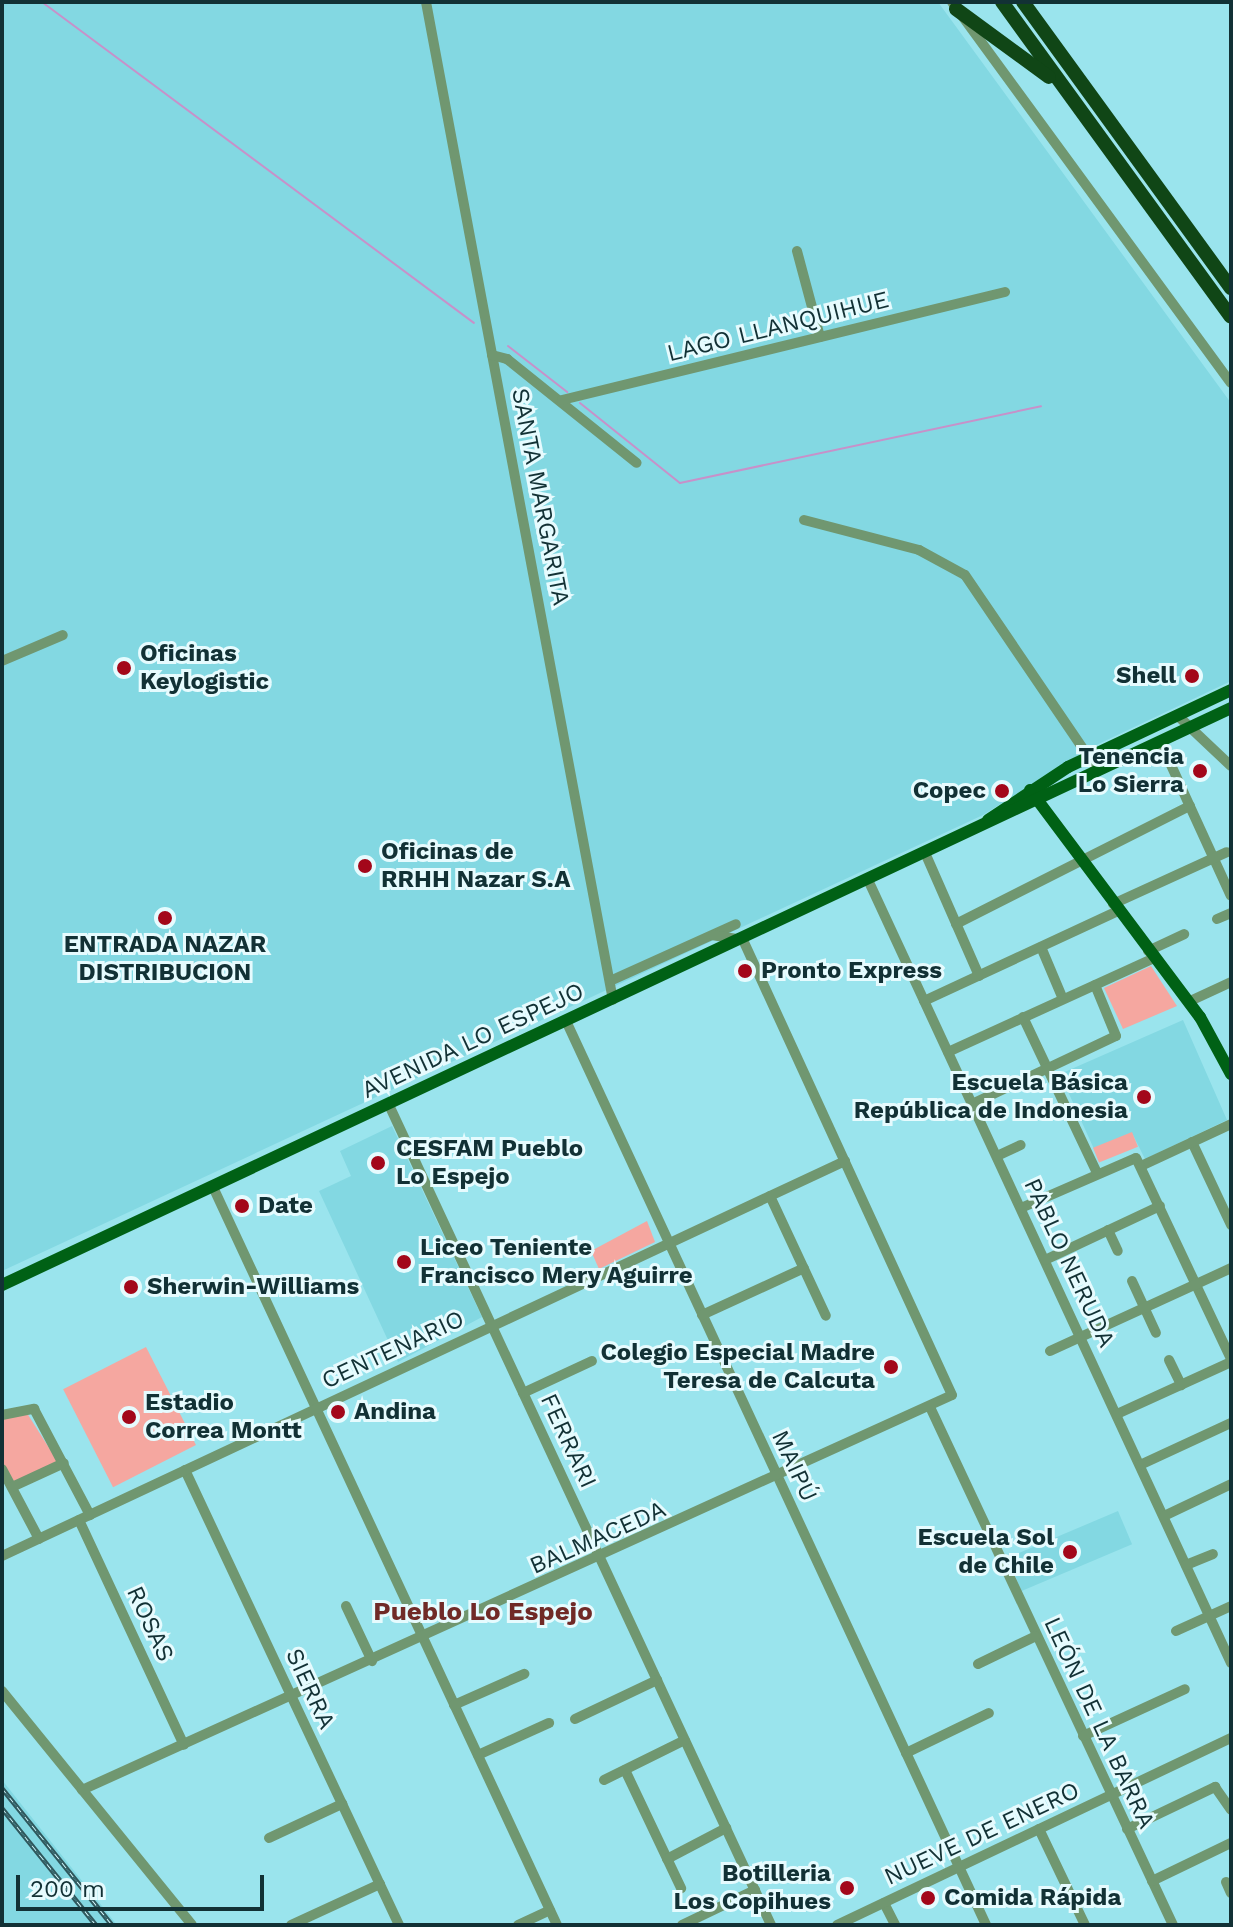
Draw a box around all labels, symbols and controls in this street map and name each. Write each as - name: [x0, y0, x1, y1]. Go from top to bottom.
- street label: LAGO LLANQUIHUE: [664, 286, 892, 368]
- street label: SANTA MARGARITA: [505, 385, 575, 609]
- place label: Oficinas Keylogistic: [140, 640, 269, 696]
- marker: Oficinas Keylogistic: [115, 659, 133, 677]
- place label: Shell: [1116, 662, 1176, 690]
- marker: Shell: [1183, 667, 1201, 685]
- place label: Tenencia Lo Sierra: [1078, 743, 1184, 799]
- marker: Tenencia Lo Sierra: [1191, 762, 1209, 780]
- place label: Copec: [913, 777, 986, 805]
- marker: Copec: [993, 782, 1011, 800]
- place label: Oficinas de RRHH Nazar S.A: [381, 838, 571, 894]
- marker: Oficinas de RRHH Nazar S.A: [356, 857, 374, 875]
- marker: ENTRADA NAZAR DISTRIBUCION: [156, 909, 174, 927]
- place label: ENTRADA NAZAR DISTRIBUCION: [63, 931, 267, 987]
- place label: Pronto Express: [761, 957, 942, 985]
- marker: Pronto Express: [736, 962, 754, 980]
- street label: AVENIDA LO ESPEJO: [357, 977, 589, 1105]
- place label: Escuela Básica República de Indonesia: [853, 1069, 1128, 1125]
- marker: Escuela Básica República de Indonesia: [1135, 1088, 1153, 1106]
- place label: CESFAM Pueblo Lo Espejo: [396, 1135, 583, 1191]
- marker: CESFAM Pueblo Lo Espejo: [367, 1152, 389, 1174]
- street label: PABLO NERUDA: [1017, 1174, 1121, 1352]
- place label: Date: [258, 1192, 313, 1220]
- marker: Date: [233, 1197, 251, 1215]
- place label: Liceo Teniente Francisco Mery Aguirre: [420, 1234, 694, 1290]
- marker: Liceo Teniente Francisco Mery Aguirre: [395, 1253, 413, 1271]
- place label: Sherwin-Williams: [147, 1273, 359, 1301]
- marker: Sherwin-Williams: [122, 1278, 140, 1296]
- street label: CENTENARIO: [317, 1304, 469, 1396]
- place label: Colegio Especial Madre Teresa de Calcuta: [600, 1339, 875, 1395]
- marker: Colegio Especial Madre Teresa de Calcuta: [882, 1358, 900, 1376]
- place label: Estadio Correa Montt: [145, 1389, 302, 1445]
- street label: FERRARI: [534, 1389, 602, 1493]
- place label: Andina: [354, 1398, 436, 1426]
- marker: Andina: [329, 1403, 347, 1421]
- marker: Estadio Correa Montt: [120, 1408, 138, 1426]
- street label: MAIPÚ: [765, 1426, 823, 1506]
- street label: BALMACEDA: [526, 1495, 670, 1581]
- place label: Escuela Sol de Chile: [917, 1524, 1054, 1580]
- marker: Escuela Sol de Chile: [1061, 1543, 1079, 1561]
- street label: ROSAS: [120, 1582, 180, 1666]
- district label: Pueblo Lo Espejo: [373, 1596, 593, 1628]
- street label: LEÓN DE LA BARRA: [1037, 1612, 1161, 1834]
- street label: SIERRA: [279, 1644, 341, 1734]
- street label: NUEVE DE ENERO: [880, 1776, 1084, 1892]
- scale bar: [20, 1859, 268, 1909]
- place label: Botilleria Los Copihues: [673, 1860, 831, 1916]
- text: 200 m: [30, 1875, 105, 1903]
- marker: Botilleria Los Copihues: [838, 1879, 856, 1897]
- place label: Comida Rápida: [944, 1884, 1122, 1912]
- marker: Comida Rápida: [919, 1889, 937, 1907]

